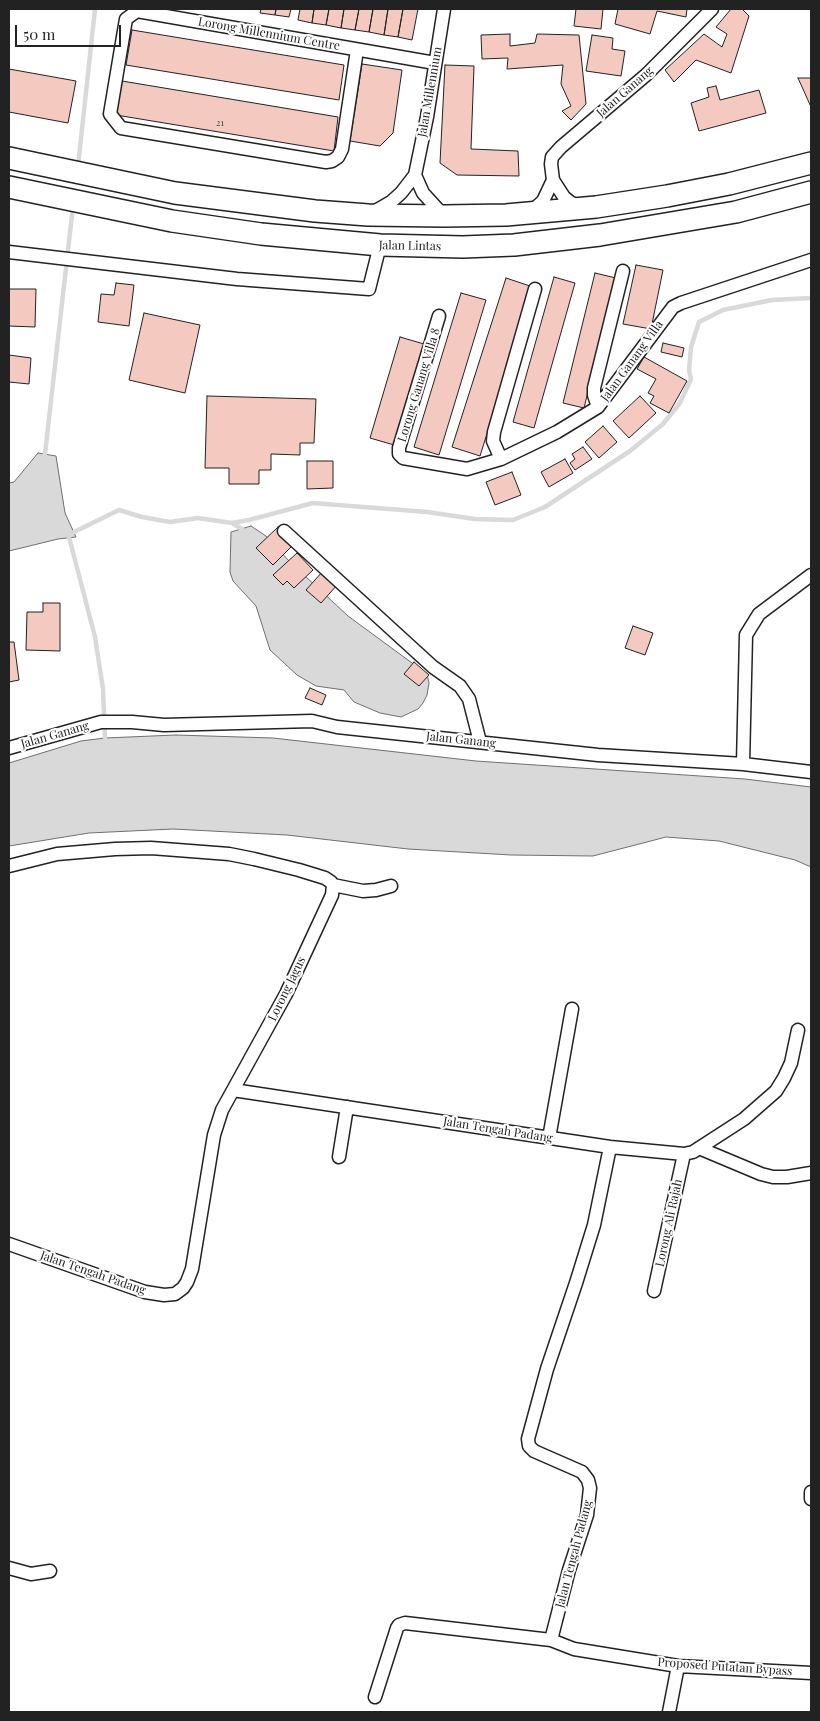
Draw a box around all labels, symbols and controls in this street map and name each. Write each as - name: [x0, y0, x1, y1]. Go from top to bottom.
- street label: Lorong Millennium Centre: [197, 14, 341, 54]
- scale bar: [18, 15, 124, 47]
- text: 50 m: [23, 24, 55, 44]
- street label: Jalan Millennium: [415, 46, 445, 138]
- street label: Jalan Ganang: [594, 64, 656, 120]
- house number: 21: [216, 117, 224, 129]
- street label: Jalan Lintas: [379, 238, 441, 254]
- street label: Jalan Ganang Villa: [598, 318, 666, 404]
- street label: Lorong Ganang Villa 8: [395, 326, 443, 444]
- street label: Jalan Ganang: [19, 718, 91, 752]
- street label: Jalan Ganang: [425, 729, 497, 751]
- street label: Lorong Jagus: [265, 954, 309, 1024]
- street label: Jalan Tengah Padang: [442, 1114, 554, 1146]
- street label: Lorong Ali Rajah: [653, 1178, 685, 1268]
- street label: Jalan Tengah Padang: [38, 1248, 148, 1298]
- street label: Jalan Tengah Padang: [553, 1499, 595, 1609]
- street label: Proposed Putatan Bypass: [657, 1655, 793, 1679]

